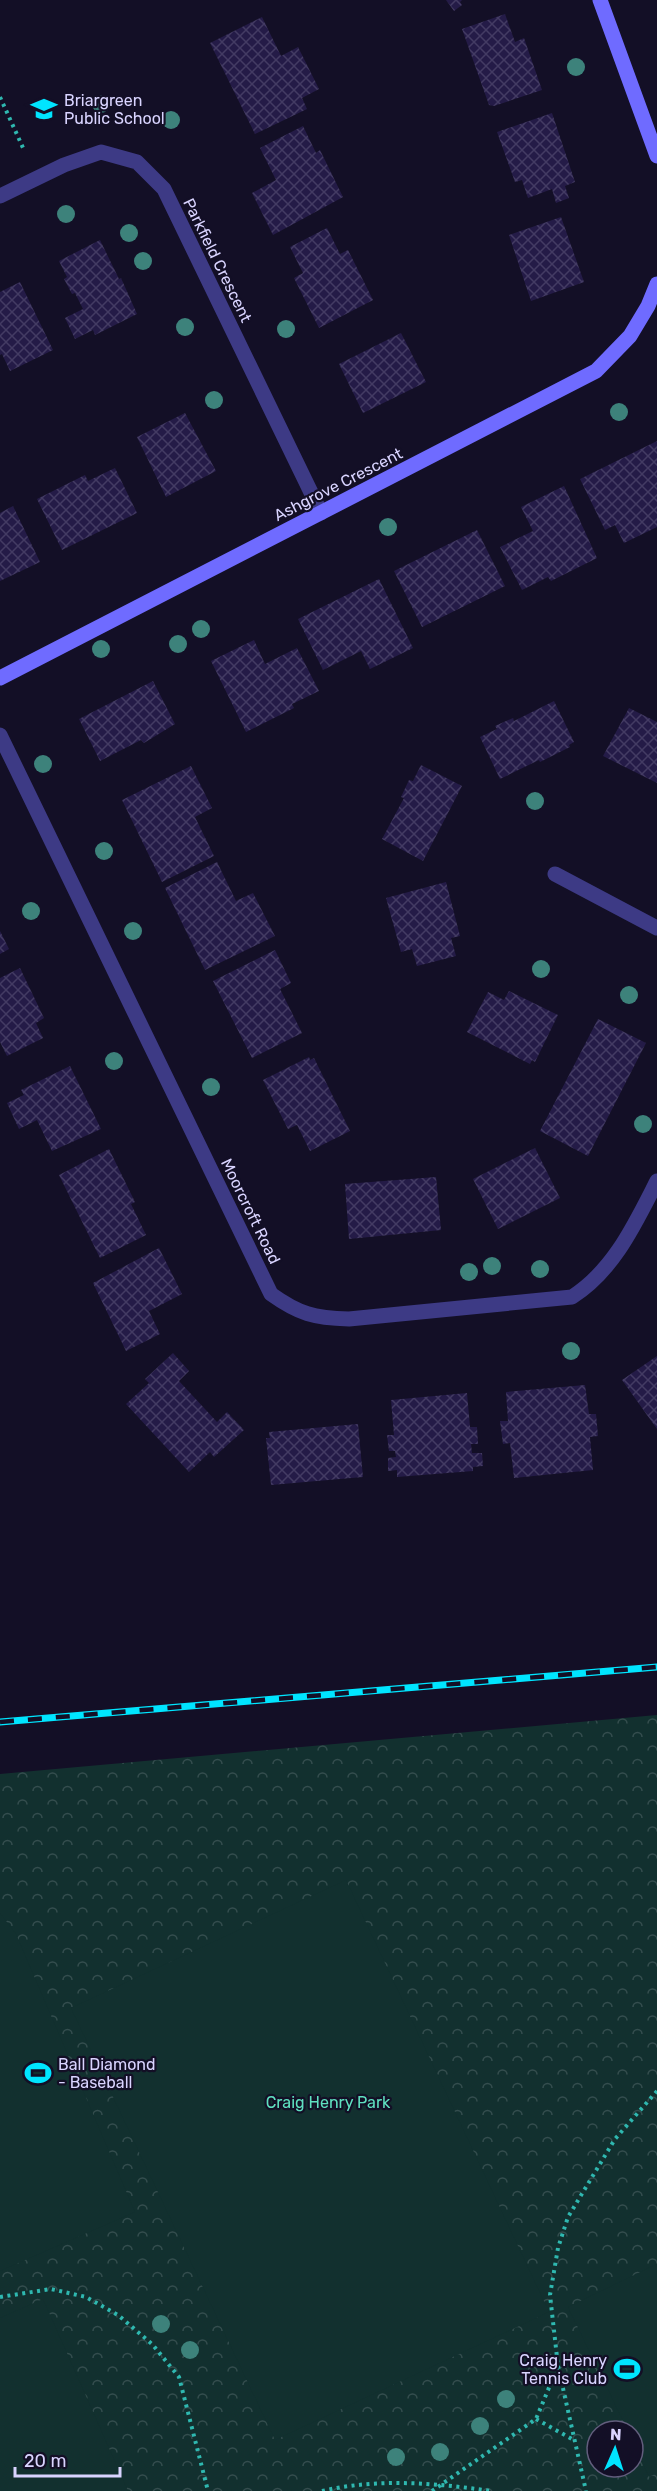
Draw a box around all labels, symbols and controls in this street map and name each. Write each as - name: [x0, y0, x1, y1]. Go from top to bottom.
- place label: Briargreen Public School: [64, 91, 165, 128]
- school or university icon: Briargreen Public School: [29, 94, 59, 124]
- street label: Parkfield Crescent: [179, 195, 256, 325]
- street label: Ashgrove Crescent: [271, 444, 406, 525]
- street label: Moorcroft Road: [217, 1155, 284, 1267]
- place label: Ball Diamond - Baseball: [58, 2055, 156, 2092]
- sports icon: Ball Diamond - Baseball: [23, 2058, 53, 2088]
- park label: Craig Henry Park: [266, 2093, 391, 2112]
- place label: Craig Henry Tennis Club: [519, 2351, 607, 2388]
- sports icon: Craig Henry Tennis Club: [612, 2354, 642, 2384]
- north arrow: [585, 2419, 645, 2479]
- text: N: [610, 2425, 622, 2444]
- scale bar: [15, 2440, 120, 2478]
- text: 20 m: [24, 2450, 66, 2472]

